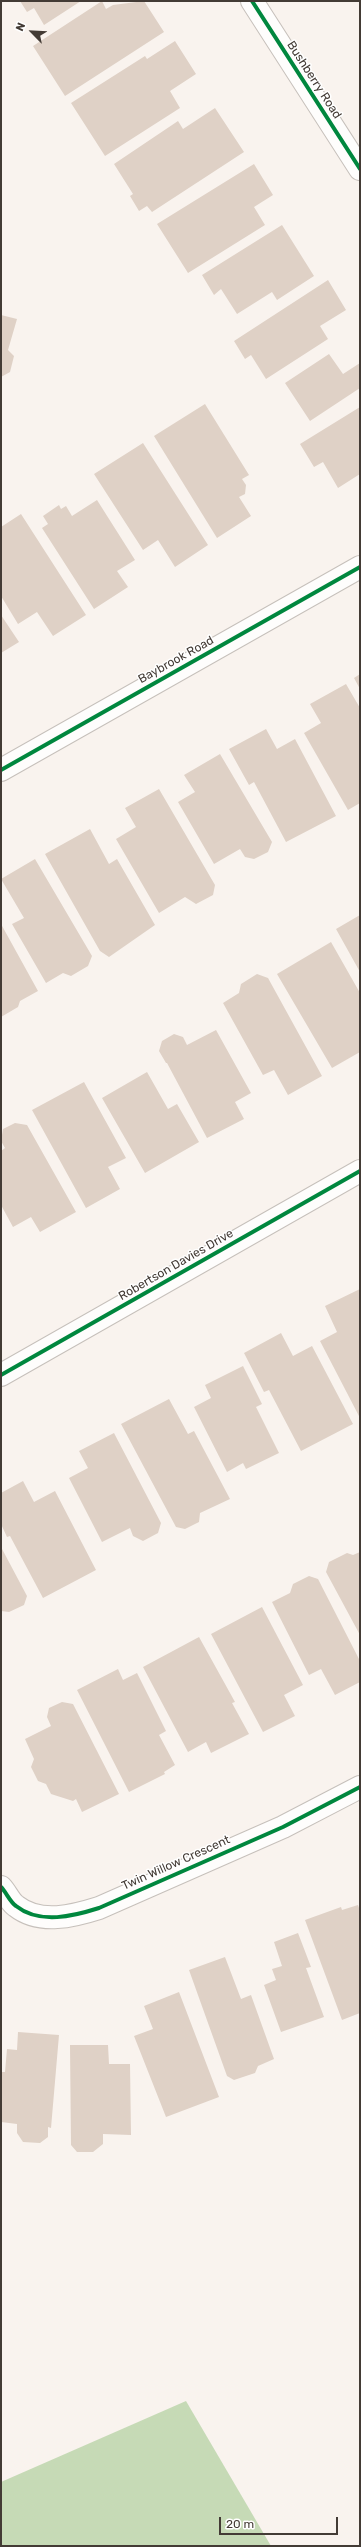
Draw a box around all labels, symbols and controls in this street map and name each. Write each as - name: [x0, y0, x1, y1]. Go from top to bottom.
- north arrow: [12, 12, 52, 52]
- text: N: [13, 21, 28, 33]
- street label: Bushberry Road: [284, 38, 344, 122]
- street label: Baybrook Road: [136, 633, 216, 687]
- street label: Robertson Davies Drive: [116, 1226, 236, 1304]
- street label: Twin Willow Crescent: [120, 1833, 232, 1893]
- scale bar: [221, 2509, 340, 2535]
- text: 20 m: [226, 2517, 254, 2531]

